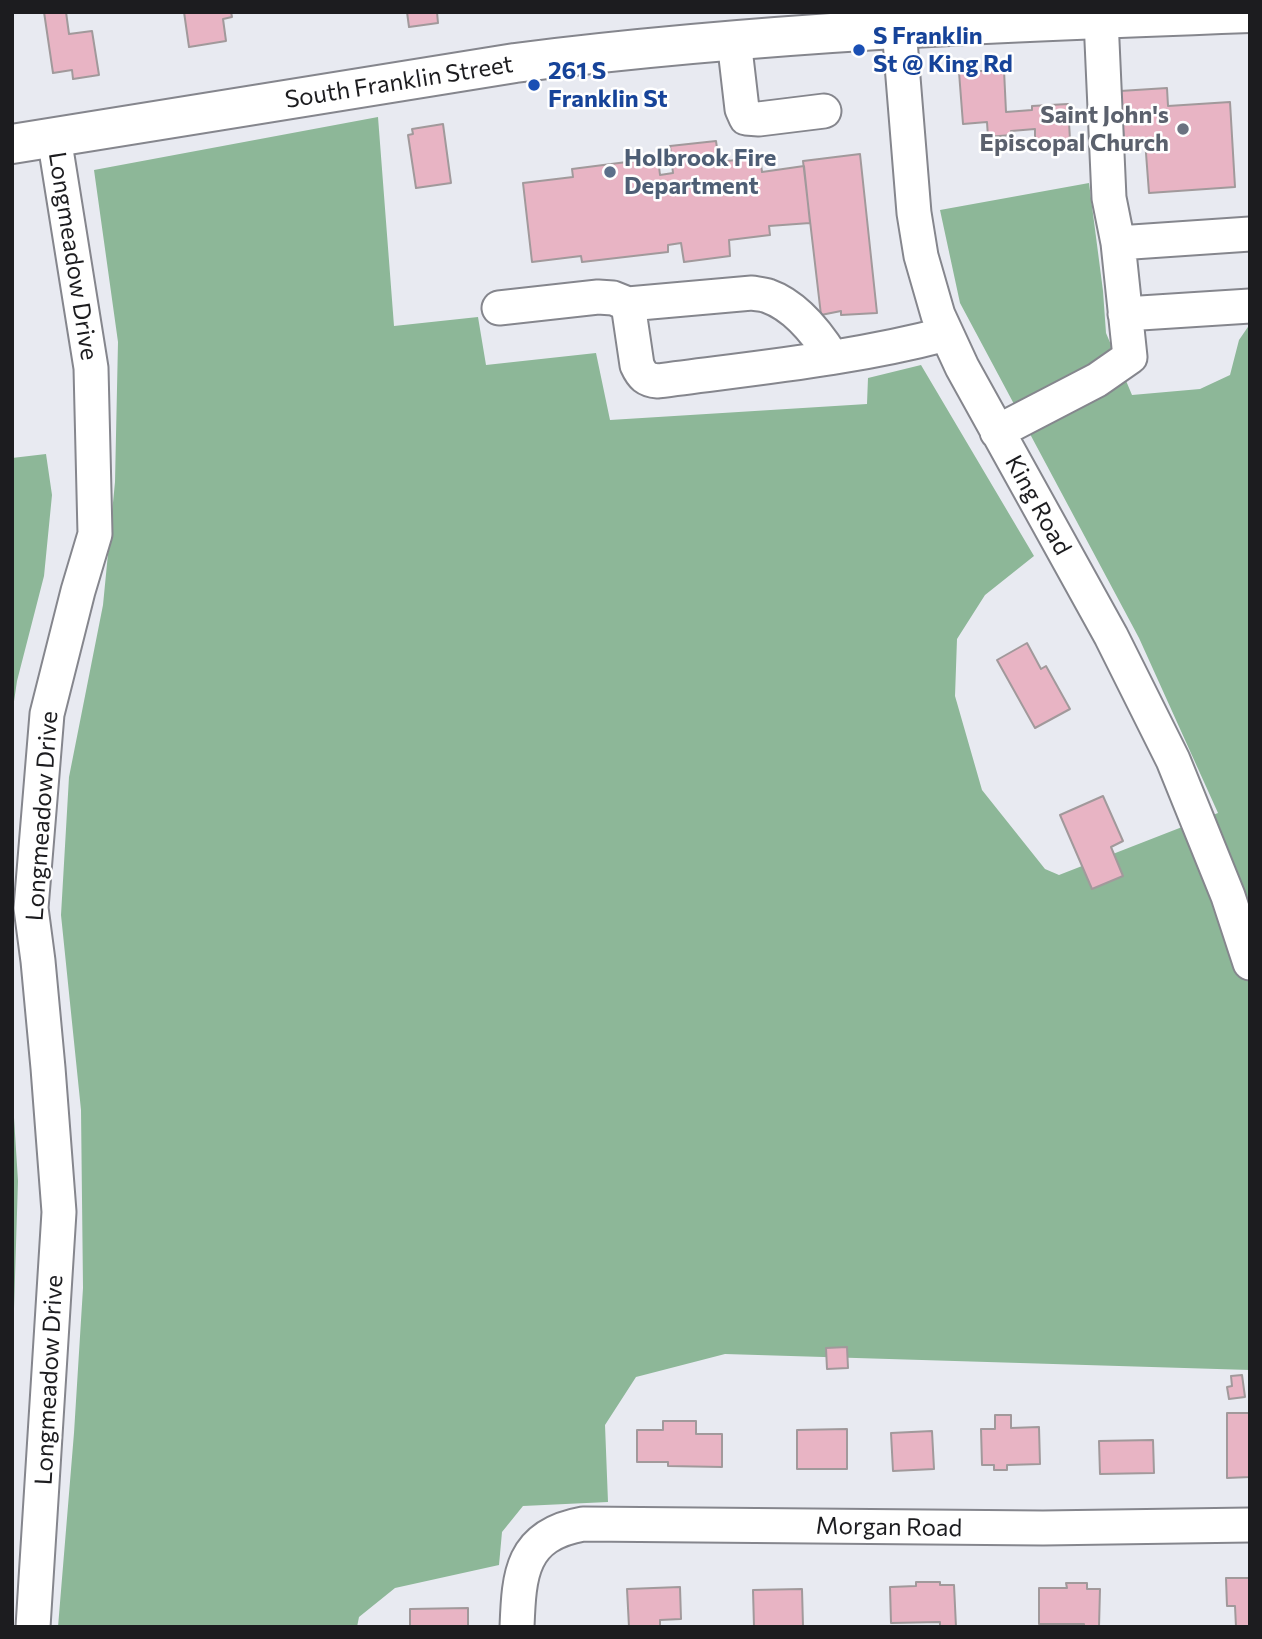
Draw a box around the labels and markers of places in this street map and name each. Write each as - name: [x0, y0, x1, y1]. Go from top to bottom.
- place label: S Franklin St @ King Rd: [873, 22, 1013, 78]
- marker: S Franklin St @ King Rd: [851, 42, 867, 58]
- place label: 261 S Franklin St: [548, 57, 668, 113]
- marker: 261 S Franklin St: [526, 77, 542, 93]
- place label: Saint John's Episcopal Church: [980, 101, 1169, 157]
- marker: Saint John's Episcopal Church: [1175, 121, 1191, 137]
- place label: Holbrook Fire Department: [624, 144, 776, 200]
- marker: Holbrook Fire Department: [602, 164, 618, 180]

